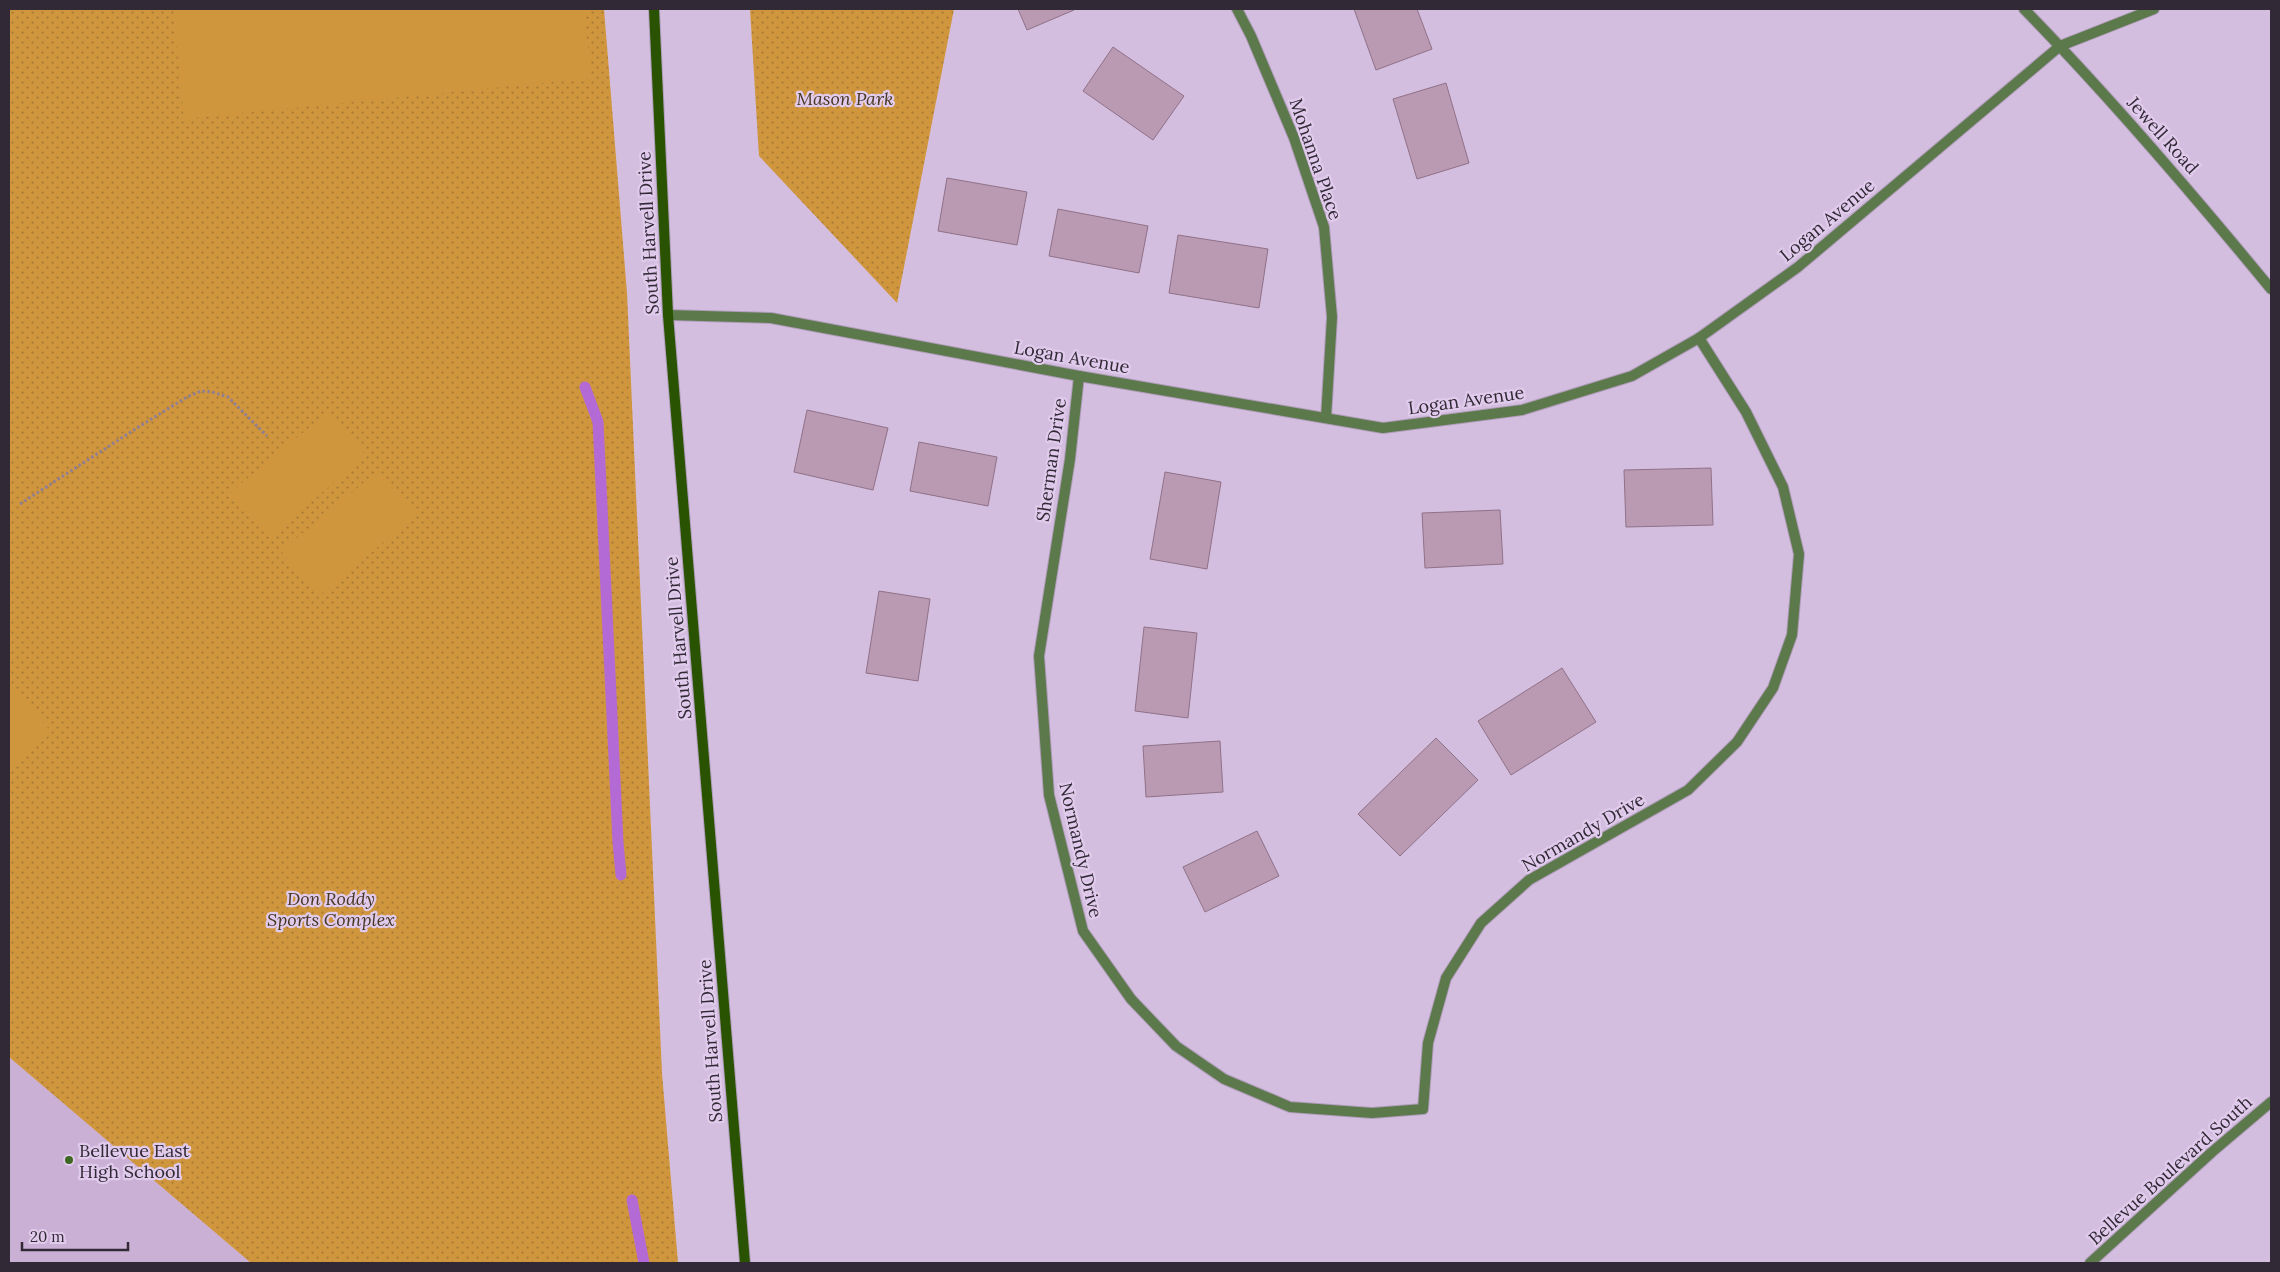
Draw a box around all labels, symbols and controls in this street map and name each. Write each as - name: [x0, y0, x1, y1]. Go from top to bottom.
- park label: Mason Park: [797, 87, 893, 110]
- street label: Jewell Road: [2122, 91, 2204, 179]
- street label: Mohanna Place: [1284, 95, 1348, 223]
- street label: South Harvell Drive: [632, 151, 664, 315]
- street label: Logan Avenue: [1775, 173, 1879, 266]
- street label: Logan Avenue: [1012, 336, 1132, 379]
- street label: Logan Avenue: [1406, 380, 1526, 420]
- street label: Sherman Drive: [1031, 396, 1071, 523]
- street label: South Harvell Drive: [659, 555, 697, 720]
- street label: Normandy Drive: [1054, 780, 1108, 920]
- street label: Normandy Drive: [1517, 787, 1649, 876]
- park label: Don Roddy Sports Complex: [267, 887, 395, 931]
- street label: South Harvell Drive: [693, 958, 727, 1123]
- street label: Bellevue Boulevard South: [2083, 1090, 2257, 1250]
- place label: Bellevue East High School: [79, 1139, 190, 1183]
- marker: Bellevue East High School: [63, 1154, 75, 1166]
- scale bar: [22, 1220, 129, 1252]
- text: 20 m: [30, 1227, 65, 1246]

